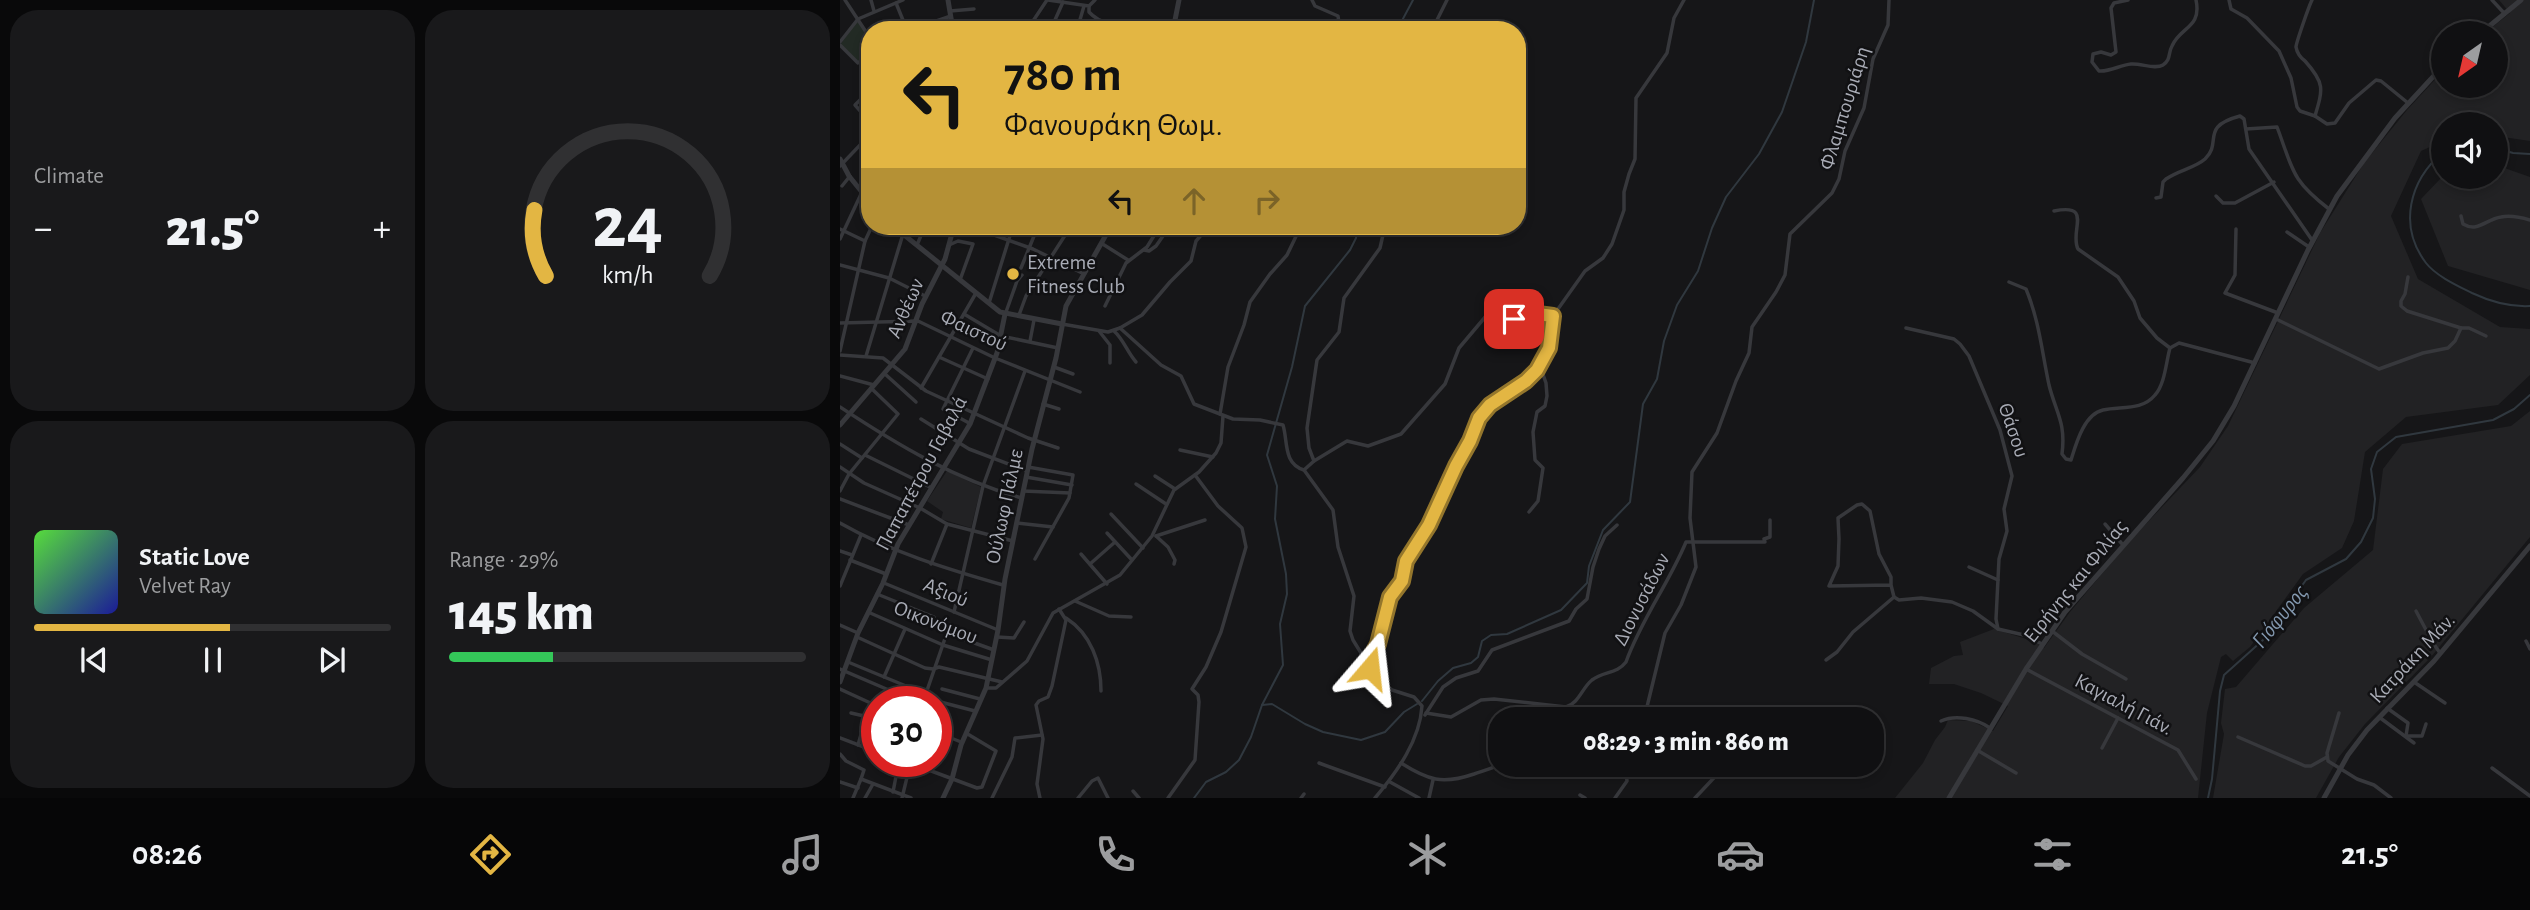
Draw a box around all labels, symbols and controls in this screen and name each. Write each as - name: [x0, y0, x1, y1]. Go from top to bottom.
- north arrow: [2431, 21, 2508, 98]
- map controls: [2431, 21, 2508, 189]
- street label: Φλαμπουριάρη: [1816, 44, 1873, 172]
- icon: left: [889, 49, 980, 140]
- text: 780 m: [1004, 51, 1122, 100]
- text: Φανουράκη Θωμ.: [1004, 109, 1223, 141]
- button: sound: [2431, 112, 2508, 189]
- text: Climate: [34, 165, 104, 188]
- icon: left: [1102, 182, 1140, 220]
- icon: ahead: [1175, 182, 1213, 220]
- icon: right: [1248, 182, 1286, 220]
- text: 24: [592, 189, 663, 262]
- text: 21.5°: [166, 203, 259, 255]
- text: −: [34, 210, 52, 248]
- text: +: [373, 210, 391, 248]
- place label: Extreme Fitness Club: [1027, 252, 1125, 297]
- text: km/h: [602, 263, 653, 288]
- marker: Extreme Fitness Club: [1005, 266, 1021, 282]
- street label: Ανθέων: [883, 275, 928, 341]
- pin: [1484, 289, 1544, 349]
- icon: arrive: [1495, 300, 1533, 338]
- street label: Φαιστού: [937, 306, 1010, 355]
- street label: Παπαπέτρου Γαβαλά: [872, 393, 971, 554]
- street label: Θάσου: [1995, 400, 2033, 460]
- street label: Ούλωφ Πάλμε: [982, 447, 1027, 566]
- street label: Ειρήνης και Φιλίας: [2020, 516, 2131, 647]
- text: Static Love: [139, 544, 250, 570]
- text: Range · 29%: [449, 549, 558, 572]
- street label: Διονυσάδων: [1609, 550, 1674, 649]
- street label: Αξιού: [920, 574, 971, 612]
- text: Velvet Ray: [139, 575, 231, 598]
- water label: Γιόφυρος: [2248, 581, 2312, 653]
- text: 145 km: [449, 587, 594, 639]
- street label: Οικονόμου: [891, 597, 981, 648]
- street label: Κατράκη Μάν.: [2366, 609, 2459, 707]
- position arrow: [1333, 631, 1407, 705]
- icon: previous: [75, 641, 113, 679]
- icon: pause: [194, 641, 232, 679]
- icon: next: [313, 641, 351, 679]
- street label: Καγιαλή Γιάν.: [2071, 670, 2176, 739]
- speed limit sign: 30: [861, 686, 952, 777]
- text: 08:29 · 3 min · 860 m: [1583, 729, 1789, 755]
- icon: directions: [466, 830, 515, 879]
- icon: music: [778, 830, 827, 879]
- icon: phone: [1091, 830, 1140, 879]
- icon: climate: [1403, 830, 1452, 879]
- icon: car: [1716, 830, 1765, 879]
- icon: filters: [2028, 830, 2077, 879]
- text: 08:26: [132, 838, 202, 870]
- text: 21.5°: [2341, 838, 2398, 870]

